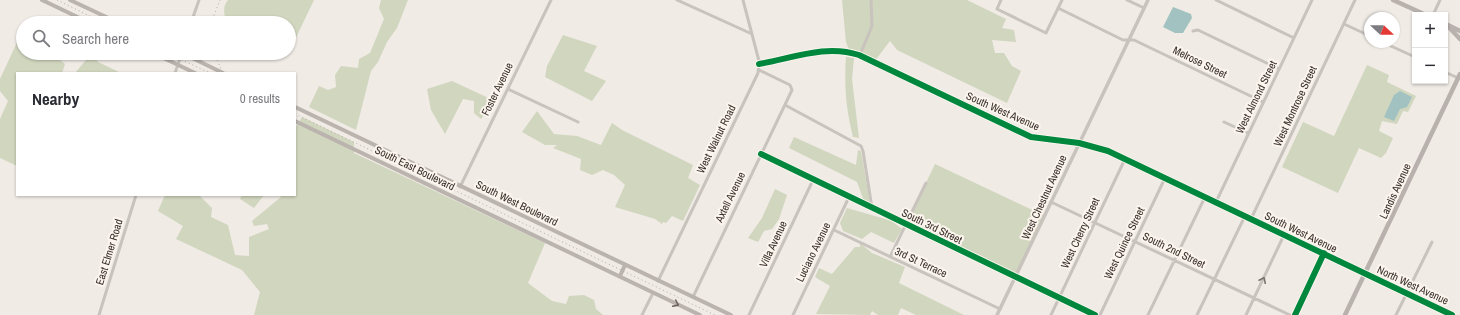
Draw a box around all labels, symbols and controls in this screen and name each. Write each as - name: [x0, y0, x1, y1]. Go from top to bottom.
- north arrow: [1364, 12, 1400, 48]
- map controls: [1412, 12, 1448, 84]
- button: +: [1412, 12, 1448, 48]
- search box: [16, 16, 296, 60]
- icon: search: [30, 27, 52, 49]
- text: Search here: [62, 28, 129, 49]
- street label: Melrose Street: [1171, 43, 1230, 81]
- button: −: [1412, 48, 1448, 84]
- street label: West Almond Street: [1232, 58, 1280, 136]
- street label: Foster Avenue: [478, 60, 516, 118]
- street label: West Montrose Street: [1270, 63, 1320, 148]
- text: Nearby: [32, 87, 79, 110]
- street label: South West Avenue: [964, 89, 1042, 133]
- text: 0 results: [240, 90, 280, 107]
- street label: West Walnut Road: [693, 102, 739, 176]
- street label: South East Boulevard: [373, 143, 457, 193]
- street label: West Chestnut Avenue: [1018, 153, 1070, 241]
- street label: Landis Avenue: [1376, 161, 1414, 221]
- street label: Axtell Avenue: [711, 169, 748, 225]
- street label: South West Boulevard: [474, 177, 560, 229]
- street label: West Cherry Street: [1057, 195, 1103, 271]
- street label: West Quince Street: [1100, 204, 1148, 281]
- street label: South 3rd Street: [899, 205, 965, 247]
- street label: South West Avenue: [1262, 208, 1340, 256]
- street label: East Elmer Road: [92, 217, 126, 287]
- street label: Villa Avenue: [756, 218, 790, 270]
- street label: Luciano Avenue: [793, 220, 833, 284]
- street label: South 2nd Street: [1140, 229, 1208, 271]
- street label: 3rd St Terrace: [892, 244, 950, 280]
- street label: North West Avenue: [1375, 262, 1451, 308]
- one-way arrow: [1258, 277, 1266, 284]
- one-way arrow: [672, 299, 680, 307]

